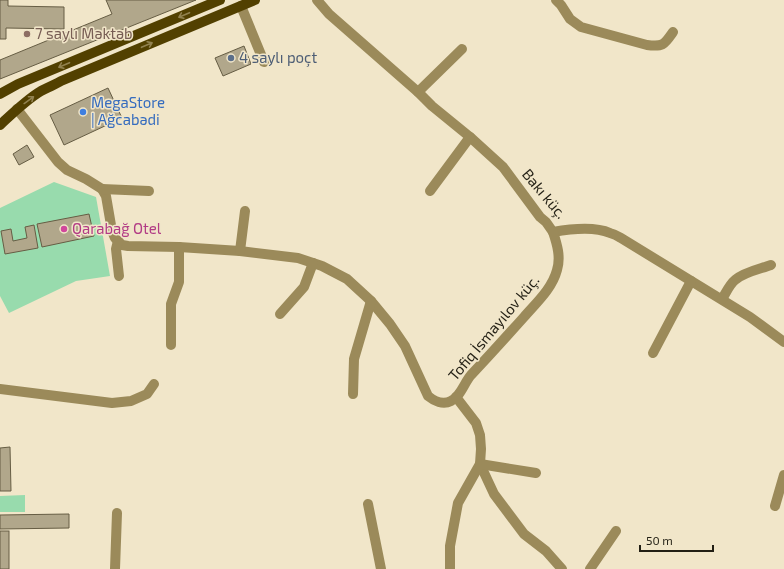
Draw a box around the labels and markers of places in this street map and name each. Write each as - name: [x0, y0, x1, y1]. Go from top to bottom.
- place label: 7 saylı Məktəb: [35, 24, 133, 42]
- marker: 7 saylı Məktəb: [22, 29, 32, 39]
- place label: 4 saylı poçt: [239, 48, 317, 67]
- marker: 4 saylı poçt: [226, 53, 236, 63]
- place label: MegaStore | Ağcabədi: [91, 93, 165, 128]
- marker: MegaStore | Ağcabədi: [78, 107, 88, 117]
- place label: Qarabağ Otel: [72, 219, 162, 238]
- marker: Qarabağ Otel: [59, 224, 69, 234]

